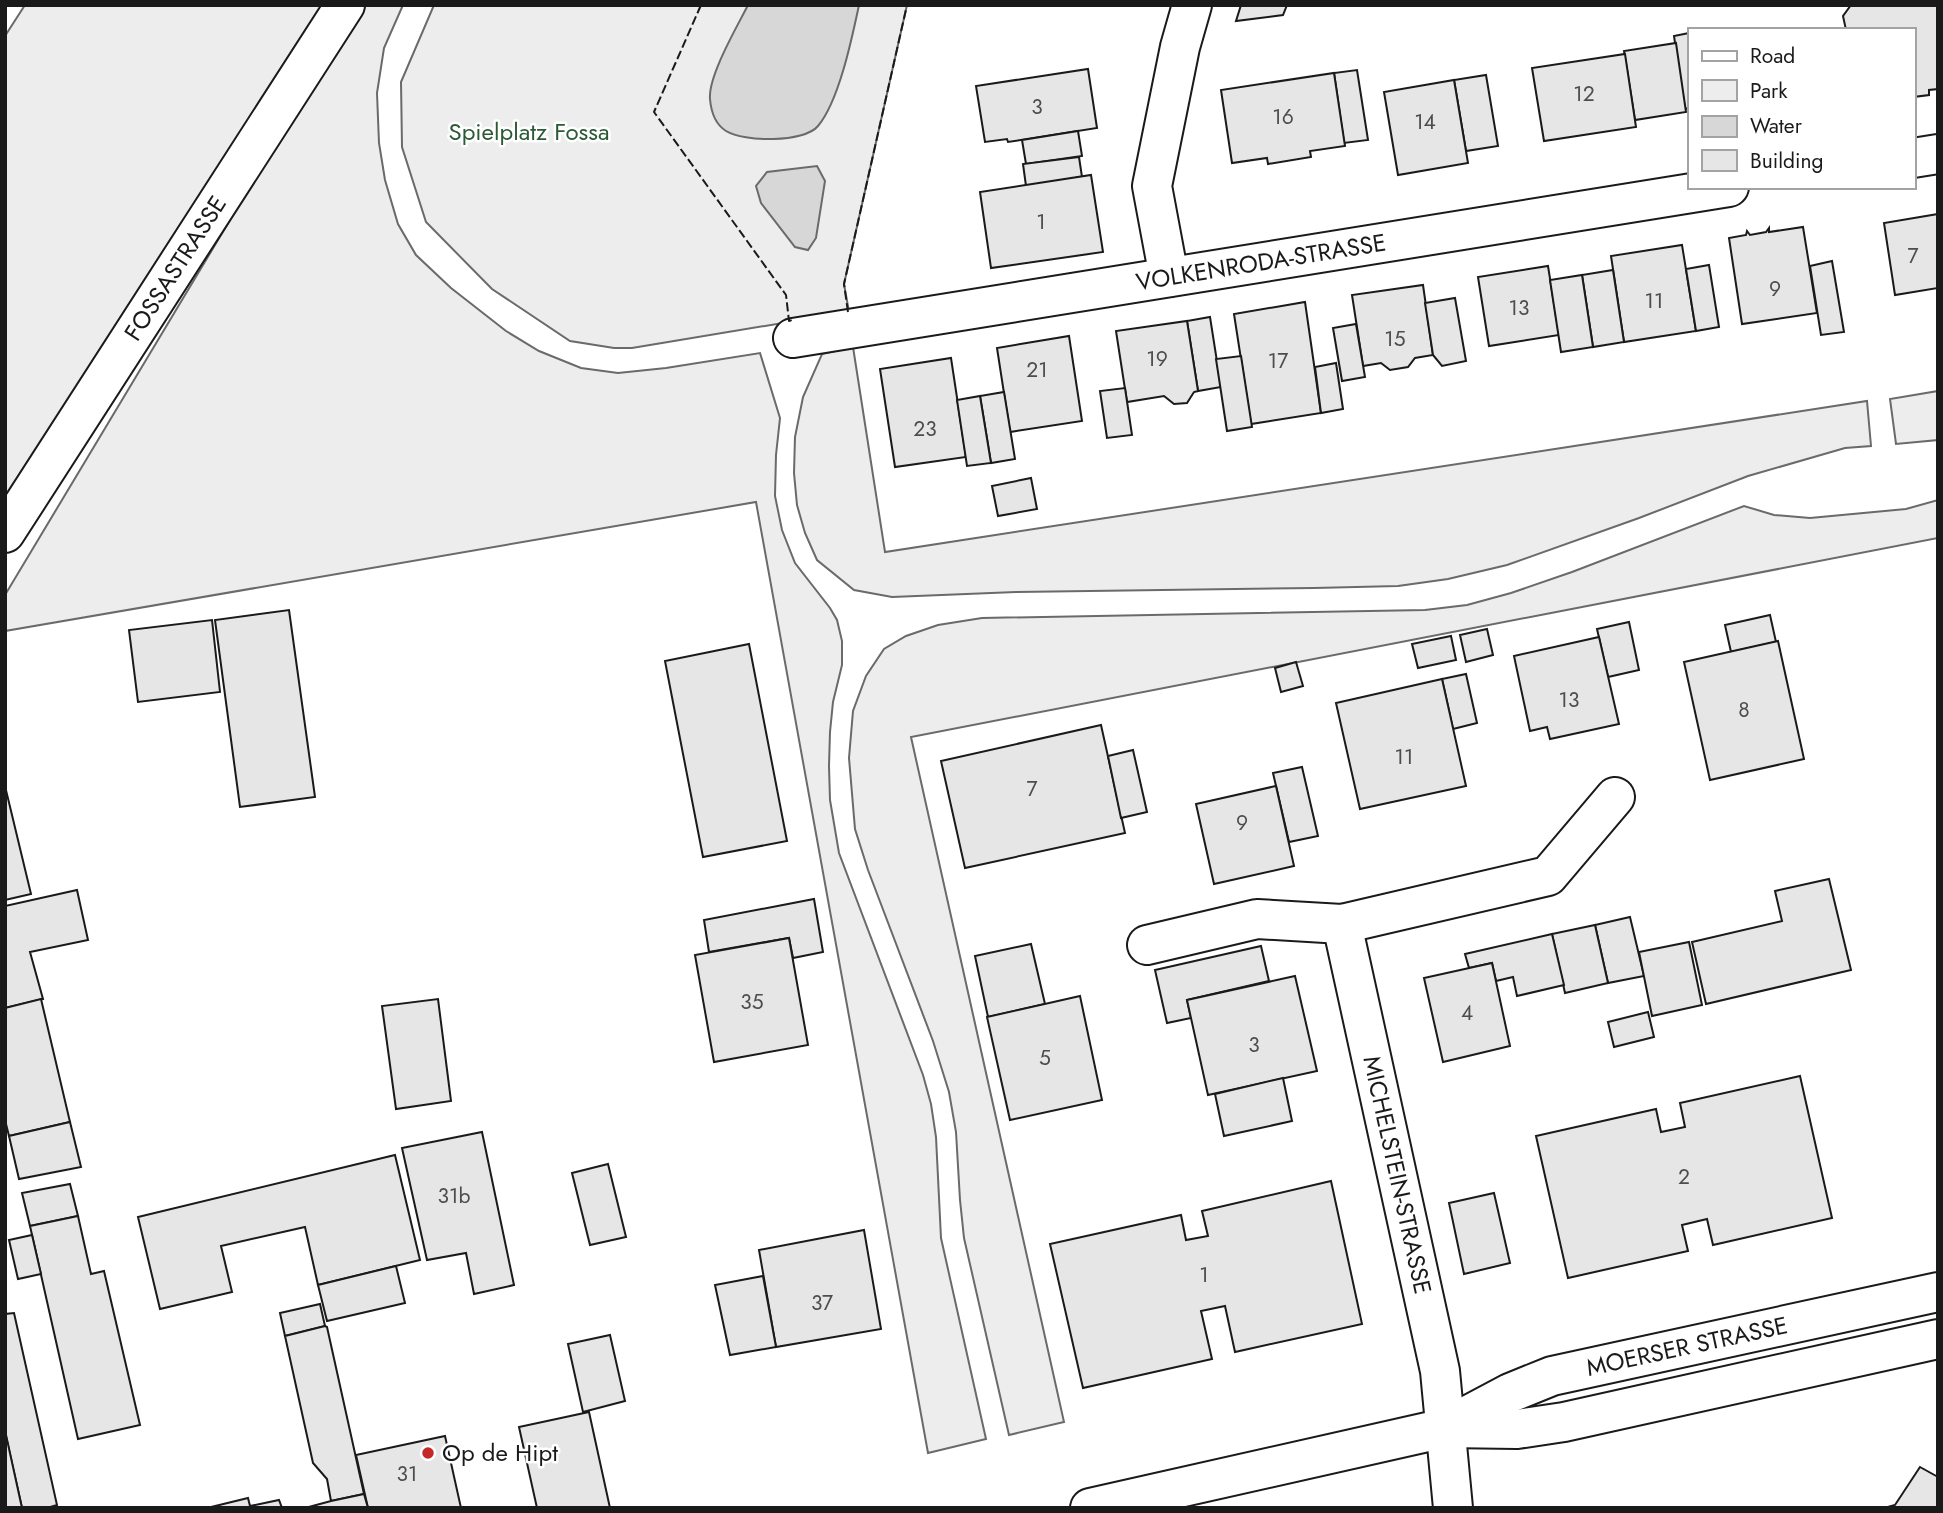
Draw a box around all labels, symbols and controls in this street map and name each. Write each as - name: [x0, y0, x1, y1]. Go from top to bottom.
- legend: [1688, 28, 1915, 189]
- text: Road: [1750, 41, 1795, 71]
- text: Park: [1750, 76, 1788, 106]
- house number: 12: [1573, 79, 1595, 109]
- house number: 3: [1031, 92, 1043, 122]
- house number: 16: [1272, 102, 1294, 132]
- house number: 14: [1414, 107, 1436, 137]
- text: Water: [1750, 111, 1803, 141]
- park label: Spielplatz Fossa: [449, 114, 609, 149]
- text: Building: [1750, 146, 1823, 176]
- street label: FOSSASTRASSE: [115, 189, 235, 347]
- house number: 1: [1036, 207, 1046, 237]
- street label: VOLKENRODA-STRASSE: [1133, 225, 1388, 299]
- house number: 7: [1907, 241, 1919, 271]
- house number: 9: [1769, 274, 1781, 304]
- house number: 11: [1645, 286, 1663, 316]
- house number: 13: [1509, 293, 1529, 323]
- house number: 15: [1384, 324, 1406, 354]
- house number: 19: [1146, 344, 1168, 374]
- house number: 17: [1268, 346, 1288, 376]
- house number: 21: [1026, 355, 1048, 385]
- house number: 23: [913, 414, 937, 444]
- house number: 13: [1559, 685, 1579, 715]
- house number: 8: [1738, 695, 1750, 725]
- house number: 11: [1395, 742, 1413, 772]
- house number: 7: [1026, 774, 1038, 804]
- house number: 9: [1236, 808, 1248, 838]
- house number: 35: [740, 987, 764, 1017]
- house number: 4: [1461, 998, 1473, 1028]
- house number: 3: [1248, 1030, 1260, 1060]
- house number: 5: [1039, 1043, 1051, 1073]
- street label: MICHELSTEIN-STRASSE: [1354, 1052, 1441, 1297]
- house number: 2: [1678, 1162, 1690, 1192]
- house number: 31b: [438, 1181, 470, 1211]
- house number: 1: [1199, 1260, 1209, 1290]
- house number: 37: [811, 1288, 833, 1318]
- street label: MOERSER STRASSE: [1583, 1307, 1791, 1385]
- place label: Op de Hipt: [442, 1435, 558, 1470]
- marker: Op de Hipt: [420, 1445, 436, 1461]
- house number: 31: [397, 1459, 417, 1489]

